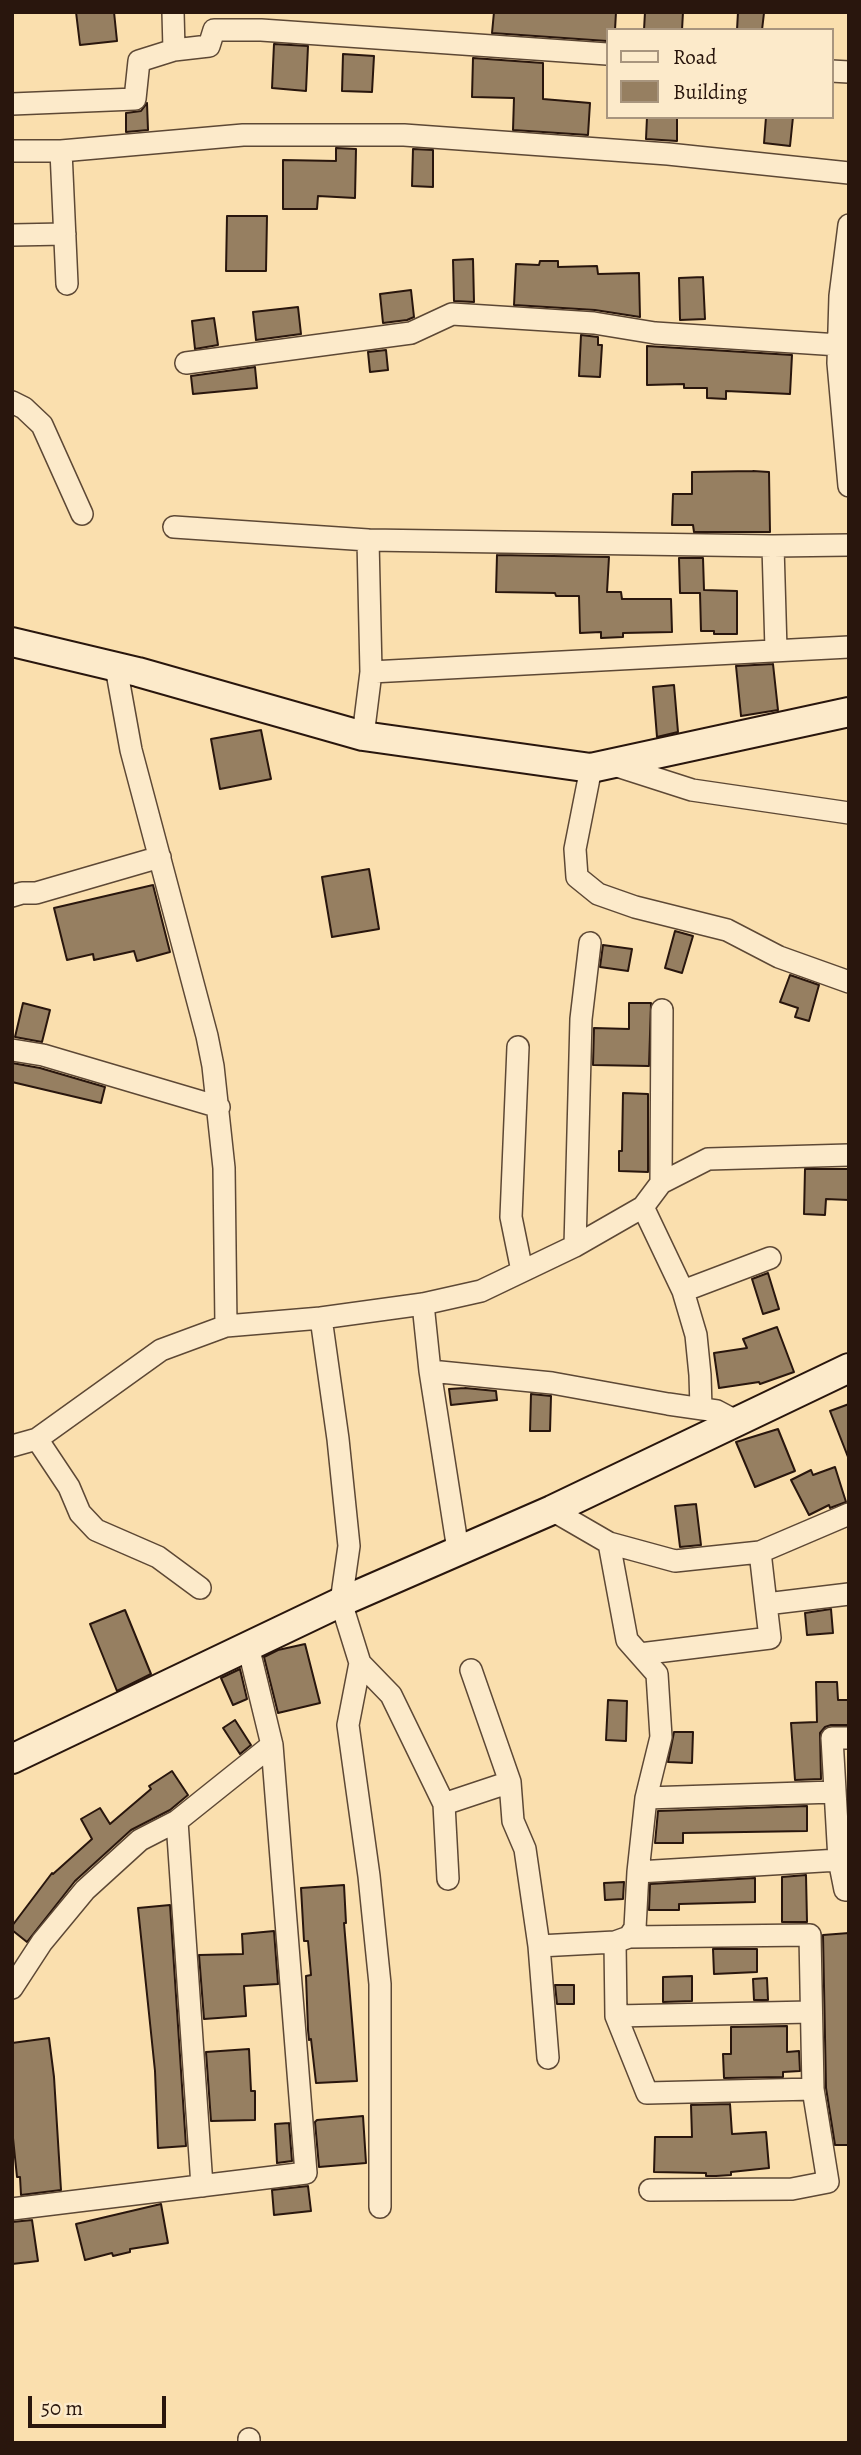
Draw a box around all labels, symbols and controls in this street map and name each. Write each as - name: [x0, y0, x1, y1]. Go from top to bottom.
- legend: [606, 28, 833, 119]
- text: Road: [673, 43, 717, 71]
- text: Building: [673, 78, 747, 106]
- scale bar: [32, 2382, 170, 2426]
- text: 50 m: [41, 2394, 83, 2422]

